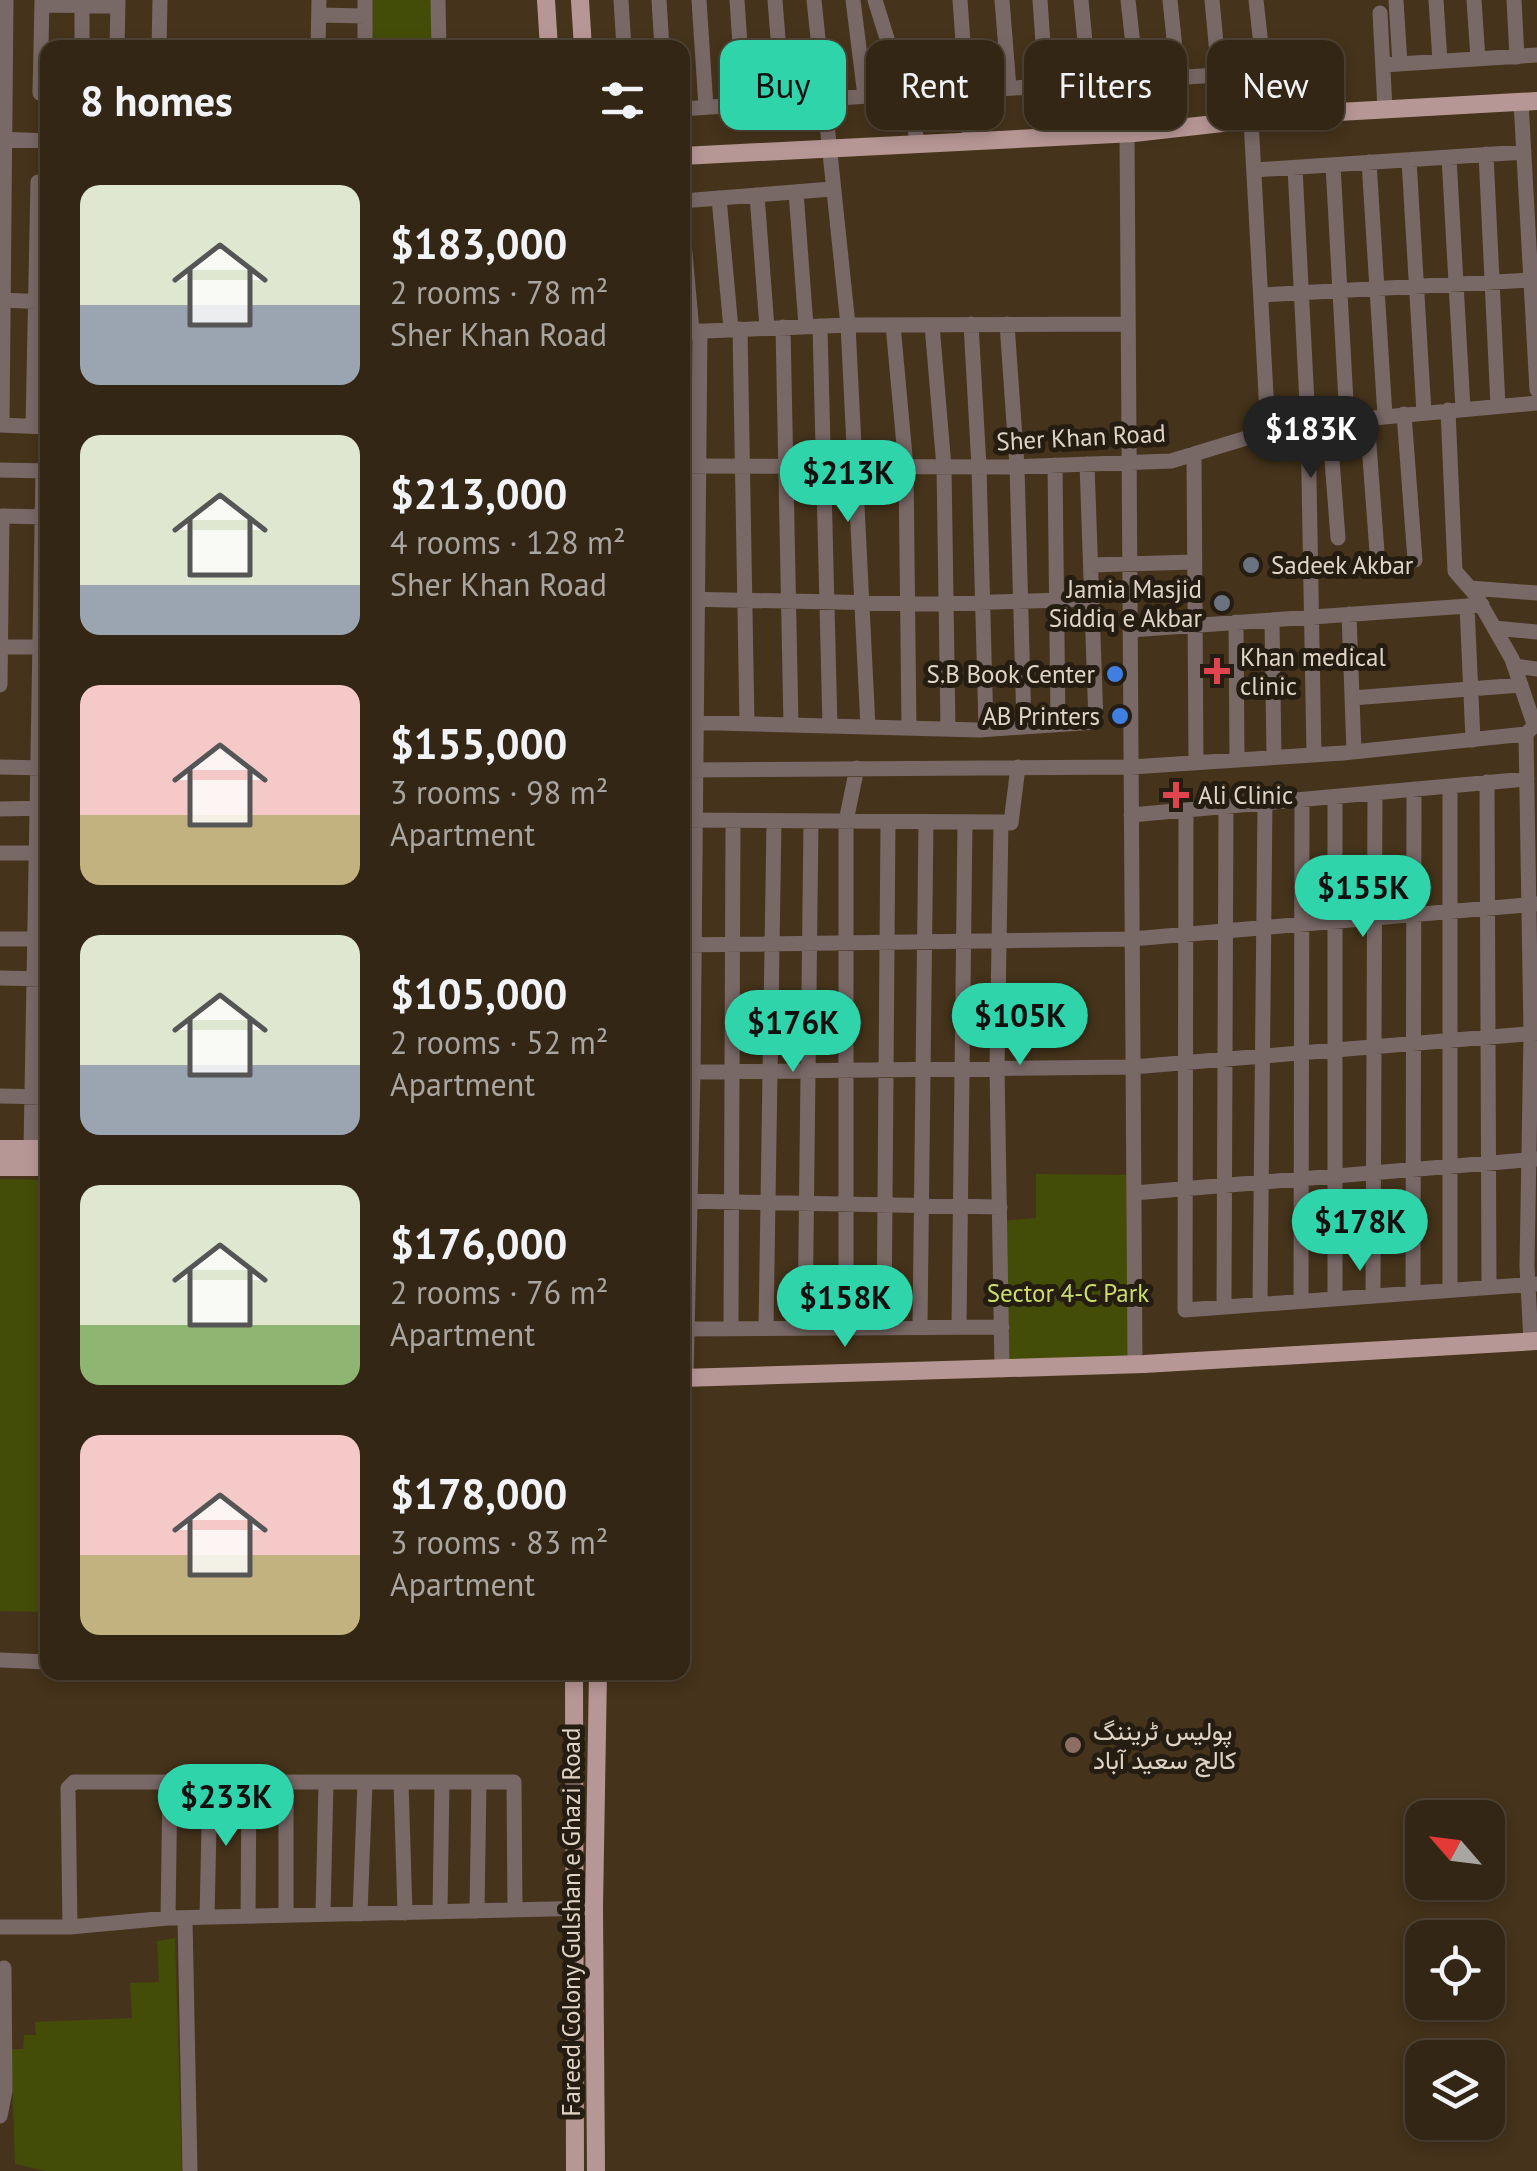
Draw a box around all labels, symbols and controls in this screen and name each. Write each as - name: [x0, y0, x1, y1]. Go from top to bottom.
- chip: Buy: [720, 40, 846, 130]
- chip: Rent: [866, 40, 1004, 130]
- chip: Filters: [1024, 40, 1187, 130]
- chip: New: [1207, 40, 1344, 130]
- text: 8 homes: [80, 73, 233, 128]
- icon: filters: [595, 73, 650, 128]
- text: $183,000: [390, 216, 567, 271]
- icon: home: [160, 225, 280, 345]
- text: 2 rooms · 78 m²: [390, 271, 608, 313]
- text: Sher Khan Road: [390, 313, 607, 355]
- pin: $183K: [1241, 396, 1381, 481]
- text: $183K: [1265, 407, 1357, 449]
- street label: Sher Khan Road: [996, 417, 1166, 457]
- pin: $213K: [778, 440, 918, 525]
- text: $213K: [802, 451, 894, 493]
- text: $213,000: [390, 466, 567, 521]
- icon: home: [160, 475, 280, 595]
- text: 4 rooms · 128 m²: [390, 521, 626, 563]
- place label: Sadeek Akbar: [1271, 549, 1414, 581]
- marker: Sadeek Akbar: [1240, 554, 1262, 576]
- text: Sher Khan Road: [390, 563, 607, 605]
- place label: Jamia Masjid Siddiq e Akbar: [1049, 573, 1202, 634]
- marker: Jamia Masjid Siddiq e Akbar: [1211, 592, 1233, 614]
- place label: Khan medical clinic: [1240, 641, 1387, 702]
- place label: S.B Book Center: [927, 658, 1095, 690]
- marker: Khan medical clinic: [1204, 658, 1230, 684]
- marker: S.B Book Center: [1104, 663, 1126, 685]
- place label: AB Printers: [982, 700, 1100, 732]
- marker: AB Printers: [1109, 705, 1131, 727]
- text: $155,000: [390, 716, 567, 771]
- icon: home: [160, 725, 280, 845]
- text: 3 rooms · 98 m²: [390, 771, 608, 813]
- place label: Ali Clinic: [1198, 779, 1293, 811]
- marker: Ali Clinic: [1163, 782, 1189, 808]
- text: Apartment: [390, 813, 535, 855]
- pin: $155K: [1293, 855, 1433, 940]
- text: $155K: [1317, 866, 1409, 908]
- text: $105,000: [390, 966, 567, 1021]
- icon: home: [160, 975, 280, 1095]
- pin: $105K: [950, 983, 1090, 1068]
- pin: $176K: [723, 990, 863, 1075]
- text: $105K: [974, 994, 1066, 1036]
- text: $176K: [747, 1001, 839, 1043]
- text: 2 rooms · 52 m²: [390, 1021, 608, 1063]
- text: Apartment: [390, 1063, 535, 1105]
- pin: $178K: [1290, 1189, 1430, 1274]
- text: $178K: [1314, 1200, 1406, 1242]
- text: $176,000: [390, 1216, 567, 1271]
- icon: home: [160, 1225, 280, 1345]
- pin: $158K: [775, 1265, 915, 1350]
- text: 2 rooms · 76 m²: [390, 1271, 608, 1313]
- text: $158K: [799, 1276, 891, 1318]
- park label: Sector 4-C Park: [987, 1277, 1149, 1309]
- text: Apartment: [390, 1313, 535, 1355]
- text: $178,000: [390, 1466, 567, 1521]
- icon: home: [160, 1475, 280, 1595]
- text: 3 rooms · 83 m²: [390, 1521, 608, 1563]
- text: Apartment: [390, 1563, 535, 1605]
- place label: پولیس ٹریننگ کالج سعید آباد: [1093, 1715, 1236, 1778]
- street label: Fareed Colony Gulshan e Ghazi Road: [555, 1728, 587, 2116]
- marker: پولیس ٹریننگ کالج سعید آباد: [1062, 1734, 1084, 1756]
- pin: $233K: [156, 1764, 296, 1849]
- text: $233K: [180, 1775, 272, 1817]
- north arrow: [1405, 1800, 1505, 1900]
- map controls: [1405, 1800, 1505, 2140]
- button: locate: [1405, 1920, 1505, 2020]
- button: layers: [1405, 2040, 1505, 2140]

